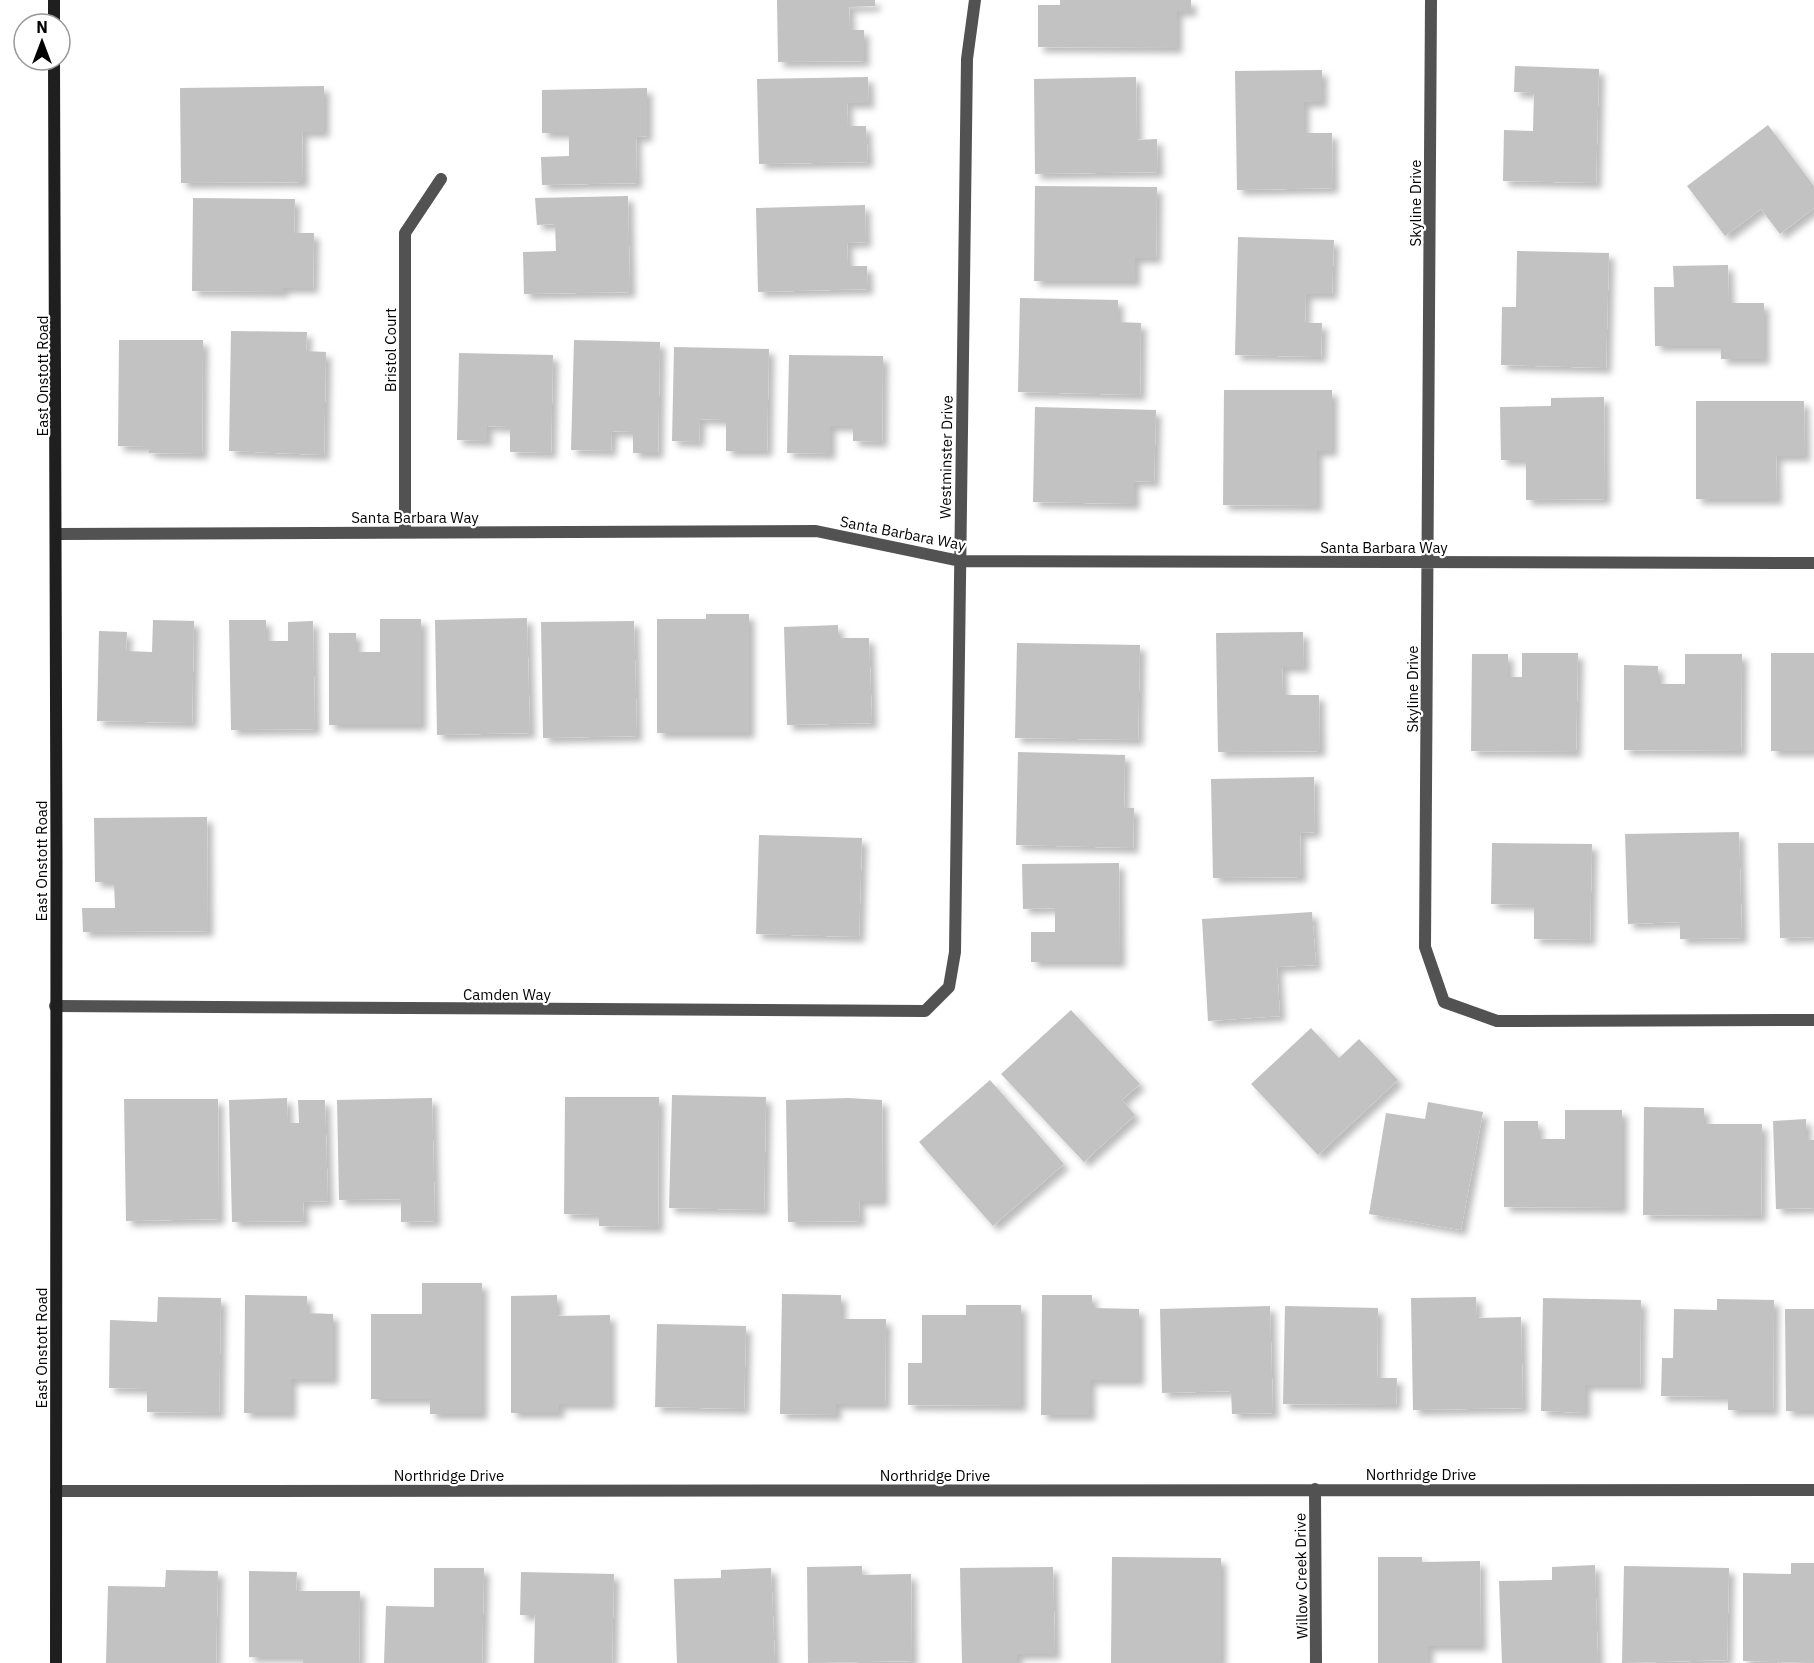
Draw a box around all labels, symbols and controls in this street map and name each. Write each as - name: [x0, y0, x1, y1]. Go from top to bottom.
- north arrow: [12, 12, 72, 72]
- text: N: [36, 17, 48, 37]
- street label: Skyline Drive: [1406, 159, 1425, 247]
- street label: Bristol Court: [381, 308, 400, 392]
- street label: East Onstott Road: [33, 315, 52, 437]
- street label: Westminster Drive: [935, 395, 957, 519]
- street label: Santa Barbara Way: [351, 508, 479, 527]
- street label: Santa Barbara Way: [839, 511, 968, 555]
- street label: Santa Barbara Way: [1320, 538, 1448, 557]
- street label: Skyline Drive: [1403, 645, 1422, 733]
- street label: East Onstott Road: [32, 800, 51, 922]
- street label: Camden Way: [463, 985, 552, 1004]
- street label: East Onstott Road: [32, 1287, 51, 1409]
- street label: Northridge Drive: [1366, 1465, 1476, 1484]
- street label: Northridge Drive: [394, 1466, 504, 1485]
- street label: Northridge Drive: [880, 1466, 990, 1485]
- street label: Willow Creek Drive: [1290, 1513, 1312, 1639]

